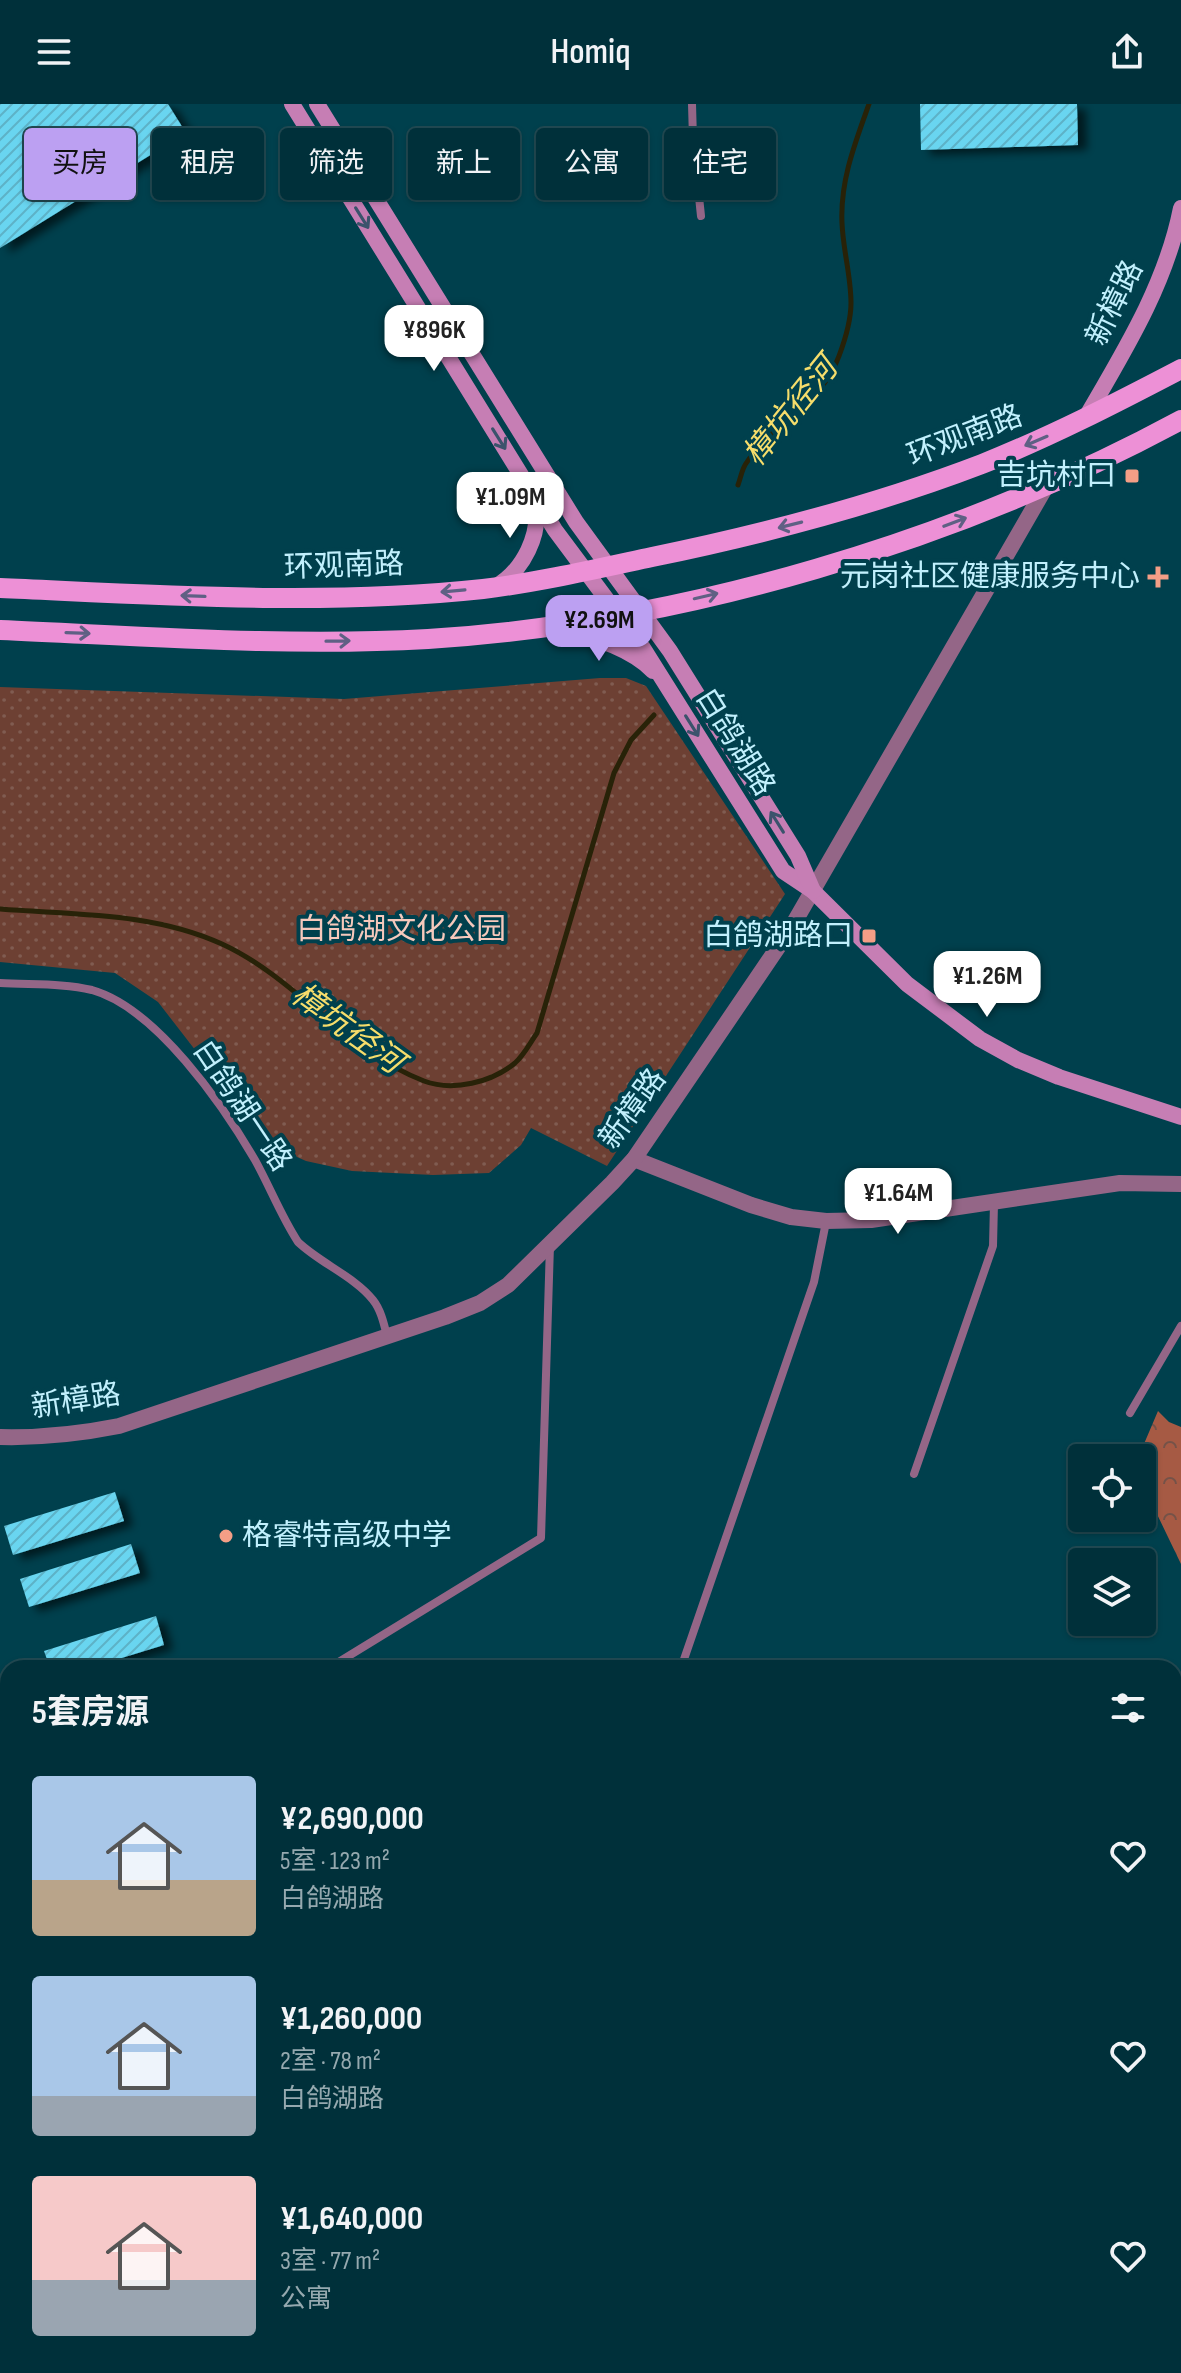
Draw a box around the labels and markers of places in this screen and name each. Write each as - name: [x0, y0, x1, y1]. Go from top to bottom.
- pin: ¥896K: [378, 305, 490, 373]
- place label: 吉坑村口: [996, 458, 1116, 494]
- marker: 吉坑村口: [1123, 467, 1141, 485]
- pin: ¥1.09M: [445, 472, 575, 540]
- place label: 元岗社区健康服务中心: [840, 559, 1140, 595]
- marker: 元岗社区健康服务中心: [1147, 566, 1169, 588]
- pin: ¥2.69M: [534, 595, 664, 663]
- place label: 白鸽湖路口: [703, 918, 853, 954]
- marker: 白鸽湖路口: [860, 927, 878, 945]
- pin: ¥1.26M: [922, 951, 1052, 1019]
- pin: ¥1.64M: [833, 1168, 963, 1236]
- place label: 格睿特高级中学: [242, 1518, 452, 1554]
- marker: 格睿特高级中学: [217, 1527, 235, 1545]

